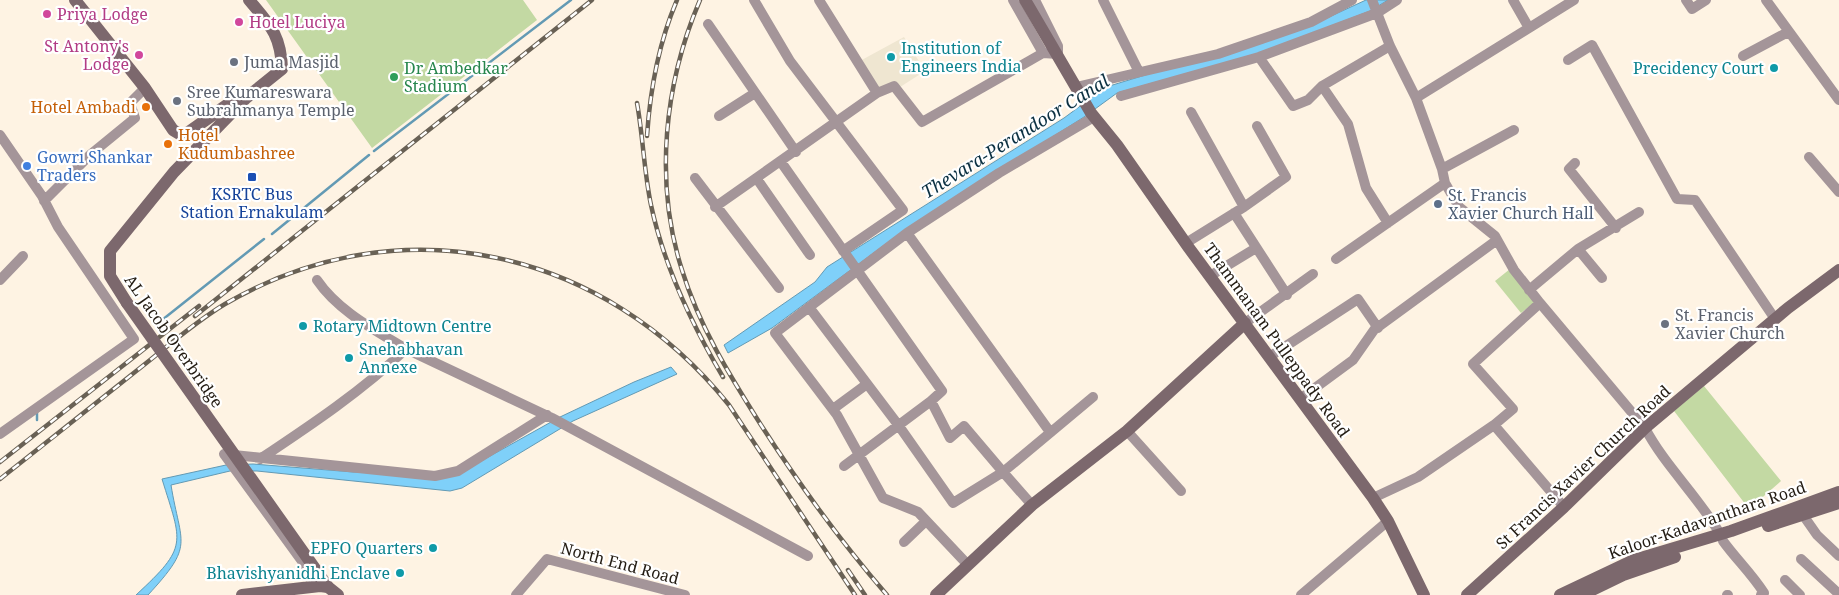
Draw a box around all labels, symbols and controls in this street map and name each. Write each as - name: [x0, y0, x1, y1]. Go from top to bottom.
- place label: Priya Lodge: [57, 3, 148, 25]
- marker: Priya Lodge: [41, 8, 53, 20]
- place label: Hotel Luciya: [249, 11, 345, 33]
- marker: Hotel Luciya: [233, 16, 245, 28]
- place label: St Antony's Lodge: [44, 35, 129, 75]
- place label: Institution of Engineers India: [901, 37, 1022, 77]
- marker: St Antony's Lodge: [133, 49, 145, 61]
- place label: Juma Masjid: [243, 51, 339, 73]
- marker: Institution of Engineers India: [885, 51, 897, 63]
- marker: Juma Masjid: [228, 56, 240, 68]
- place label: Dr Ambedkar Stadium: [404, 57, 508, 97]
- place label: Precidency Court: [1633, 57, 1764, 79]
- marker: Precidency Court: [1768, 62, 1780, 74]
- water label: Thevara-Perandoor Canal: [917, 68, 1114, 204]
- marker: Dr Ambedkar Stadium: [388, 71, 400, 83]
- place label: Sree Kumareswara Subrahmanya Temple: [187, 81, 354, 121]
- marker: Sree Kumareswara Subrahmanya Temple: [171, 95, 183, 107]
- place label: Hotel Ambadi: [31, 96, 136, 118]
- marker: Hotel Ambadi: [140, 101, 152, 113]
- place label: Hotel Kudumbashree: [178, 124, 295, 164]
- marker: Hotel Kudumbashree: [162, 138, 174, 150]
- place label: Gowri Shankar Traders: [37, 146, 153, 186]
- marker: Gowri Shankar Traders: [21, 160, 33, 172]
- marker: KSRTC Bus Station Ernakulam: [246, 171, 258, 183]
- place label: KSRTC Bus Station Ernakulam: [180, 183, 324, 223]
- place label: St. Francis Xavier Church Hall: [1448, 184, 1594, 224]
- marker: St. Francis Xavier Church Hall: [1432, 198, 1444, 210]
- street label: Thammanam Pulleppady Road: [1199, 238, 1355, 442]
- street label: AL Jacob Overbridge: [120, 270, 228, 412]
- place label: St. Francis Xavier Church: [1675, 304, 1785, 344]
- place label: Rotary Midtown Centre: [313, 315, 492, 337]
- marker: St. Francis Xavier Church: [1659, 318, 1671, 330]
- marker: Rotary Midtown Centre: [297, 320, 309, 332]
- place label: Snehabhavan Annexe: [359, 338, 463, 378]
- marker: Snehabhavan Annexe: [343, 352, 355, 364]
- street label: St Francis Xavier Church Road: [1491, 380, 1675, 554]
- street label: Kaloor-Kadavanthara Road: [1605, 476, 1809, 564]
- place label: EPFO Quarters: [310, 537, 423, 559]
- street label: North End Road: [558, 537, 682, 589]
- marker: EPFO Quarters: [427, 542, 439, 554]
- place label: Bhavishyanidhi Enclave: [206, 562, 390, 584]
- marker: Bhavishyanidhi Enclave: [394, 567, 406, 579]

